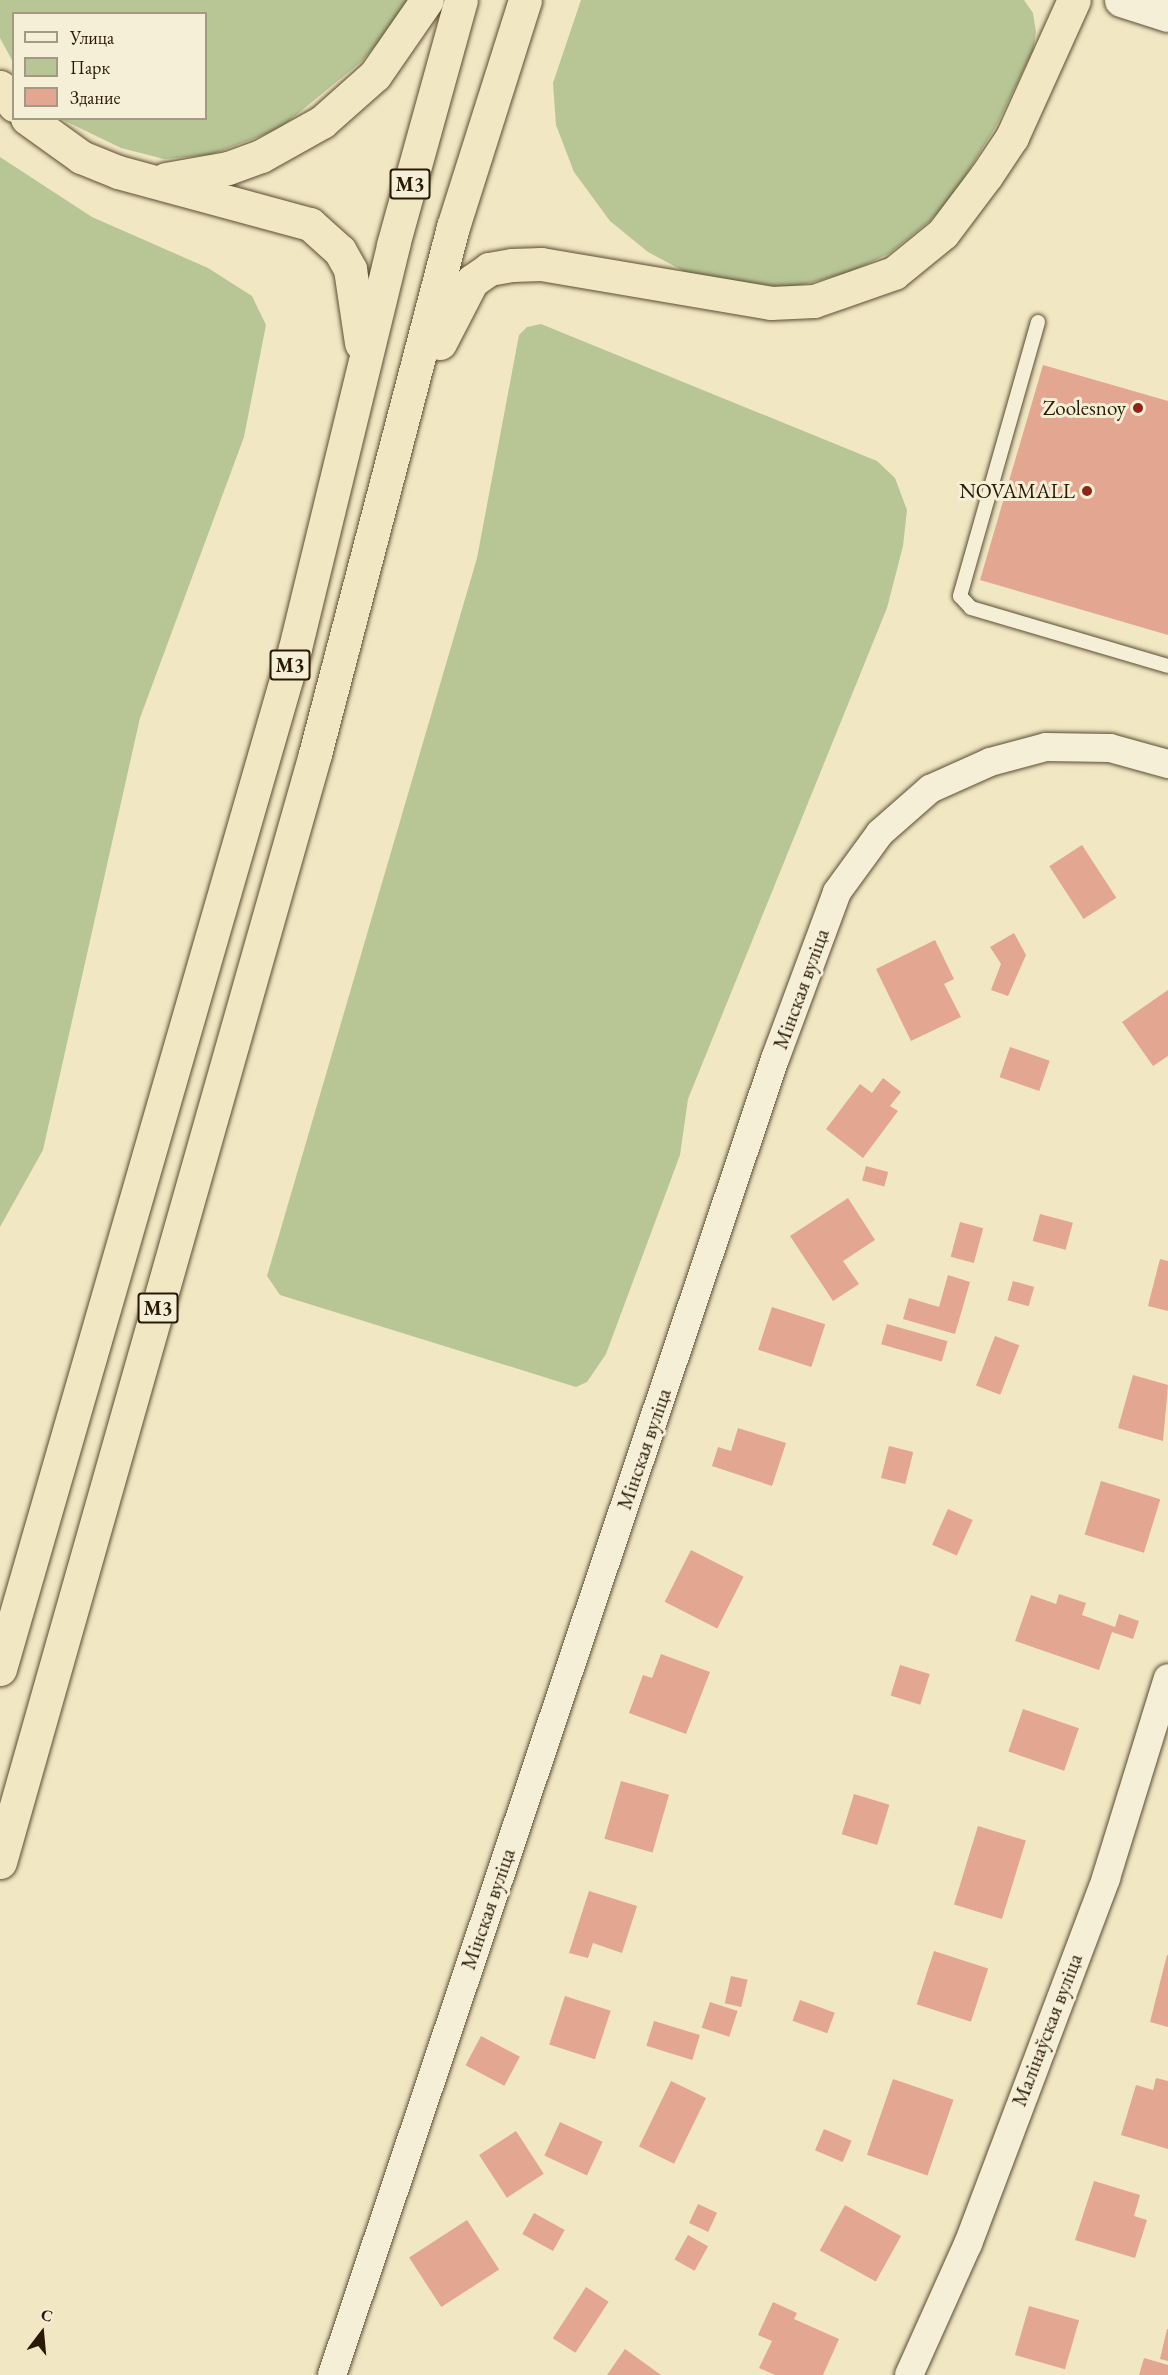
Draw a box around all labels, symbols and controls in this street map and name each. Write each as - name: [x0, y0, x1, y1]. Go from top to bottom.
- legend: [12, 12, 207, 120]
- text: Улица: [70, 26, 114, 49]
- text: Парк: [70, 56, 110, 79]
- text: Здание: [70, 86, 120, 109]
- road number: М3: [389, 167, 431, 201]
- place label: Zoolesnoy: [1043, 395, 1126, 421]
- marker: Zoolesnoy: [1131, 401, 1145, 415]
- place label: NOVAMALL: [959, 478, 1075, 504]
- marker: NOVAMALL: [1080, 484, 1094, 498]
- road number: М3: [269, 648, 311, 682]
- street label: Мінская вуліца: [768, 925, 834, 1053]
- road number: М3: [137, 1291, 179, 1325]
- street label: Мінская вуліца: [611, 1385, 677, 1513]
- street label: Мінская вуліца: [455, 1845, 521, 1973]
- street label: Малінаўская вуліца: [1006, 1950, 1088, 2110]
- north arrow: [12, 2303, 72, 2363]
- text: С: [39, 2304, 55, 2327]

